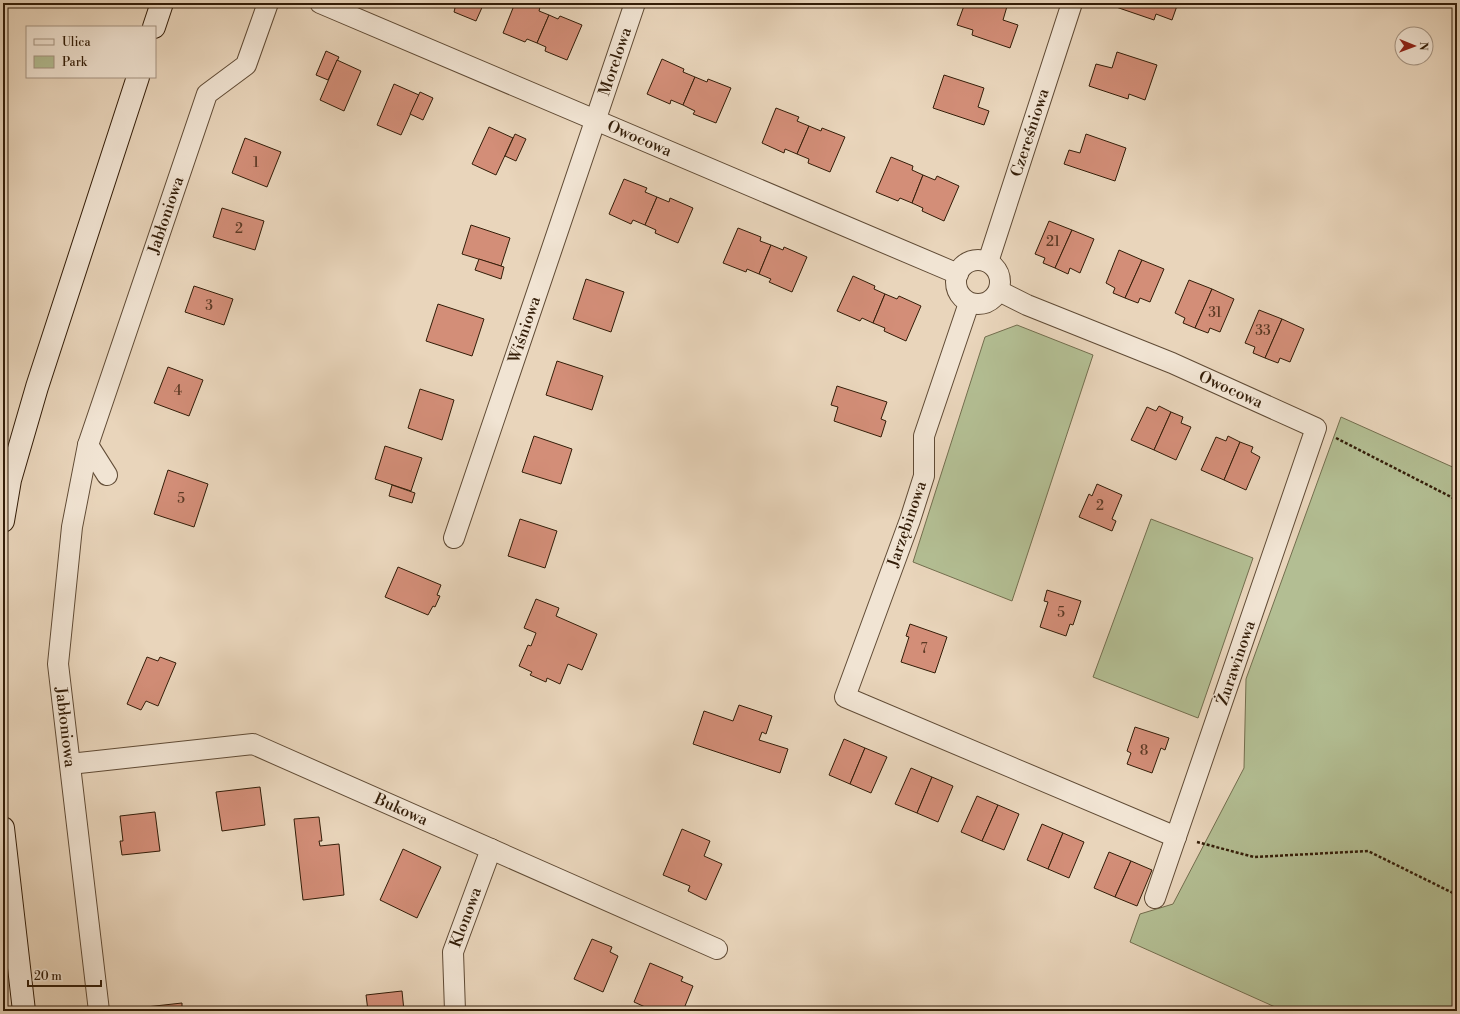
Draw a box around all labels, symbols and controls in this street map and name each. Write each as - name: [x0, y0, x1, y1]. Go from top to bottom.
- street label: Morelowa: [594, 24, 636, 98]
- legend: [26, 26, 156, 78]
- north arrow: [1394, 26, 1434, 66]
- text: Ulica: [62, 35, 91, 50]
- text: N: [1416, 42, 1430, 51]
- text: Park: [62, 55, 88, 70]
- street label: Czereśniowa: [1006, 85, 1054, 179]
- street label: Owocowa: [604, 116, 676, 162]
- house number: 1: [253, 154, 259, 172]
- street label: Jabłoniowa: [143, 173, 189, 258]
- house number: 2: [235, 220, 243, 238]
- house number: 21: [1046, 233, 1060, 251]
- street label: Wiśniowa: [504, 293, 545, 366]
- house number: 3: [205, 297, 213, 315]
- house number: 31: [1208, 304, 1222, 322]
- house number: 33: [1255, 322, 1271, 340]
- street label: Owocowa: [1196, 366, 1267, 413]
- house number: 4: [174, 382, 182, 400]
- street label: Jarzębinowa: [883, 478, 931, 570]
- house number: 5: [177, 490, 185, 508]
- house number: 2: [1096, 497, 1104, 515]
- house number: 5: [1057, 604, 1065, 622]
- street label: Żurawinowa: [1210, 617, 1260, 708]
- house number: 7: [920, 640, 928, 658]
- street label: Jabłoniowa: [51, 685, 80, 769]
- house number: 8: [1140, 742, 1148, 760]
- street label: Bukowa: [370, 788, 432, 830]
- street label: Klonowa: [446, 883, 486, 950]
- scale bar: [28, 962, 101, 988]
- text: 20 m: [34, 969, 62, 984]

